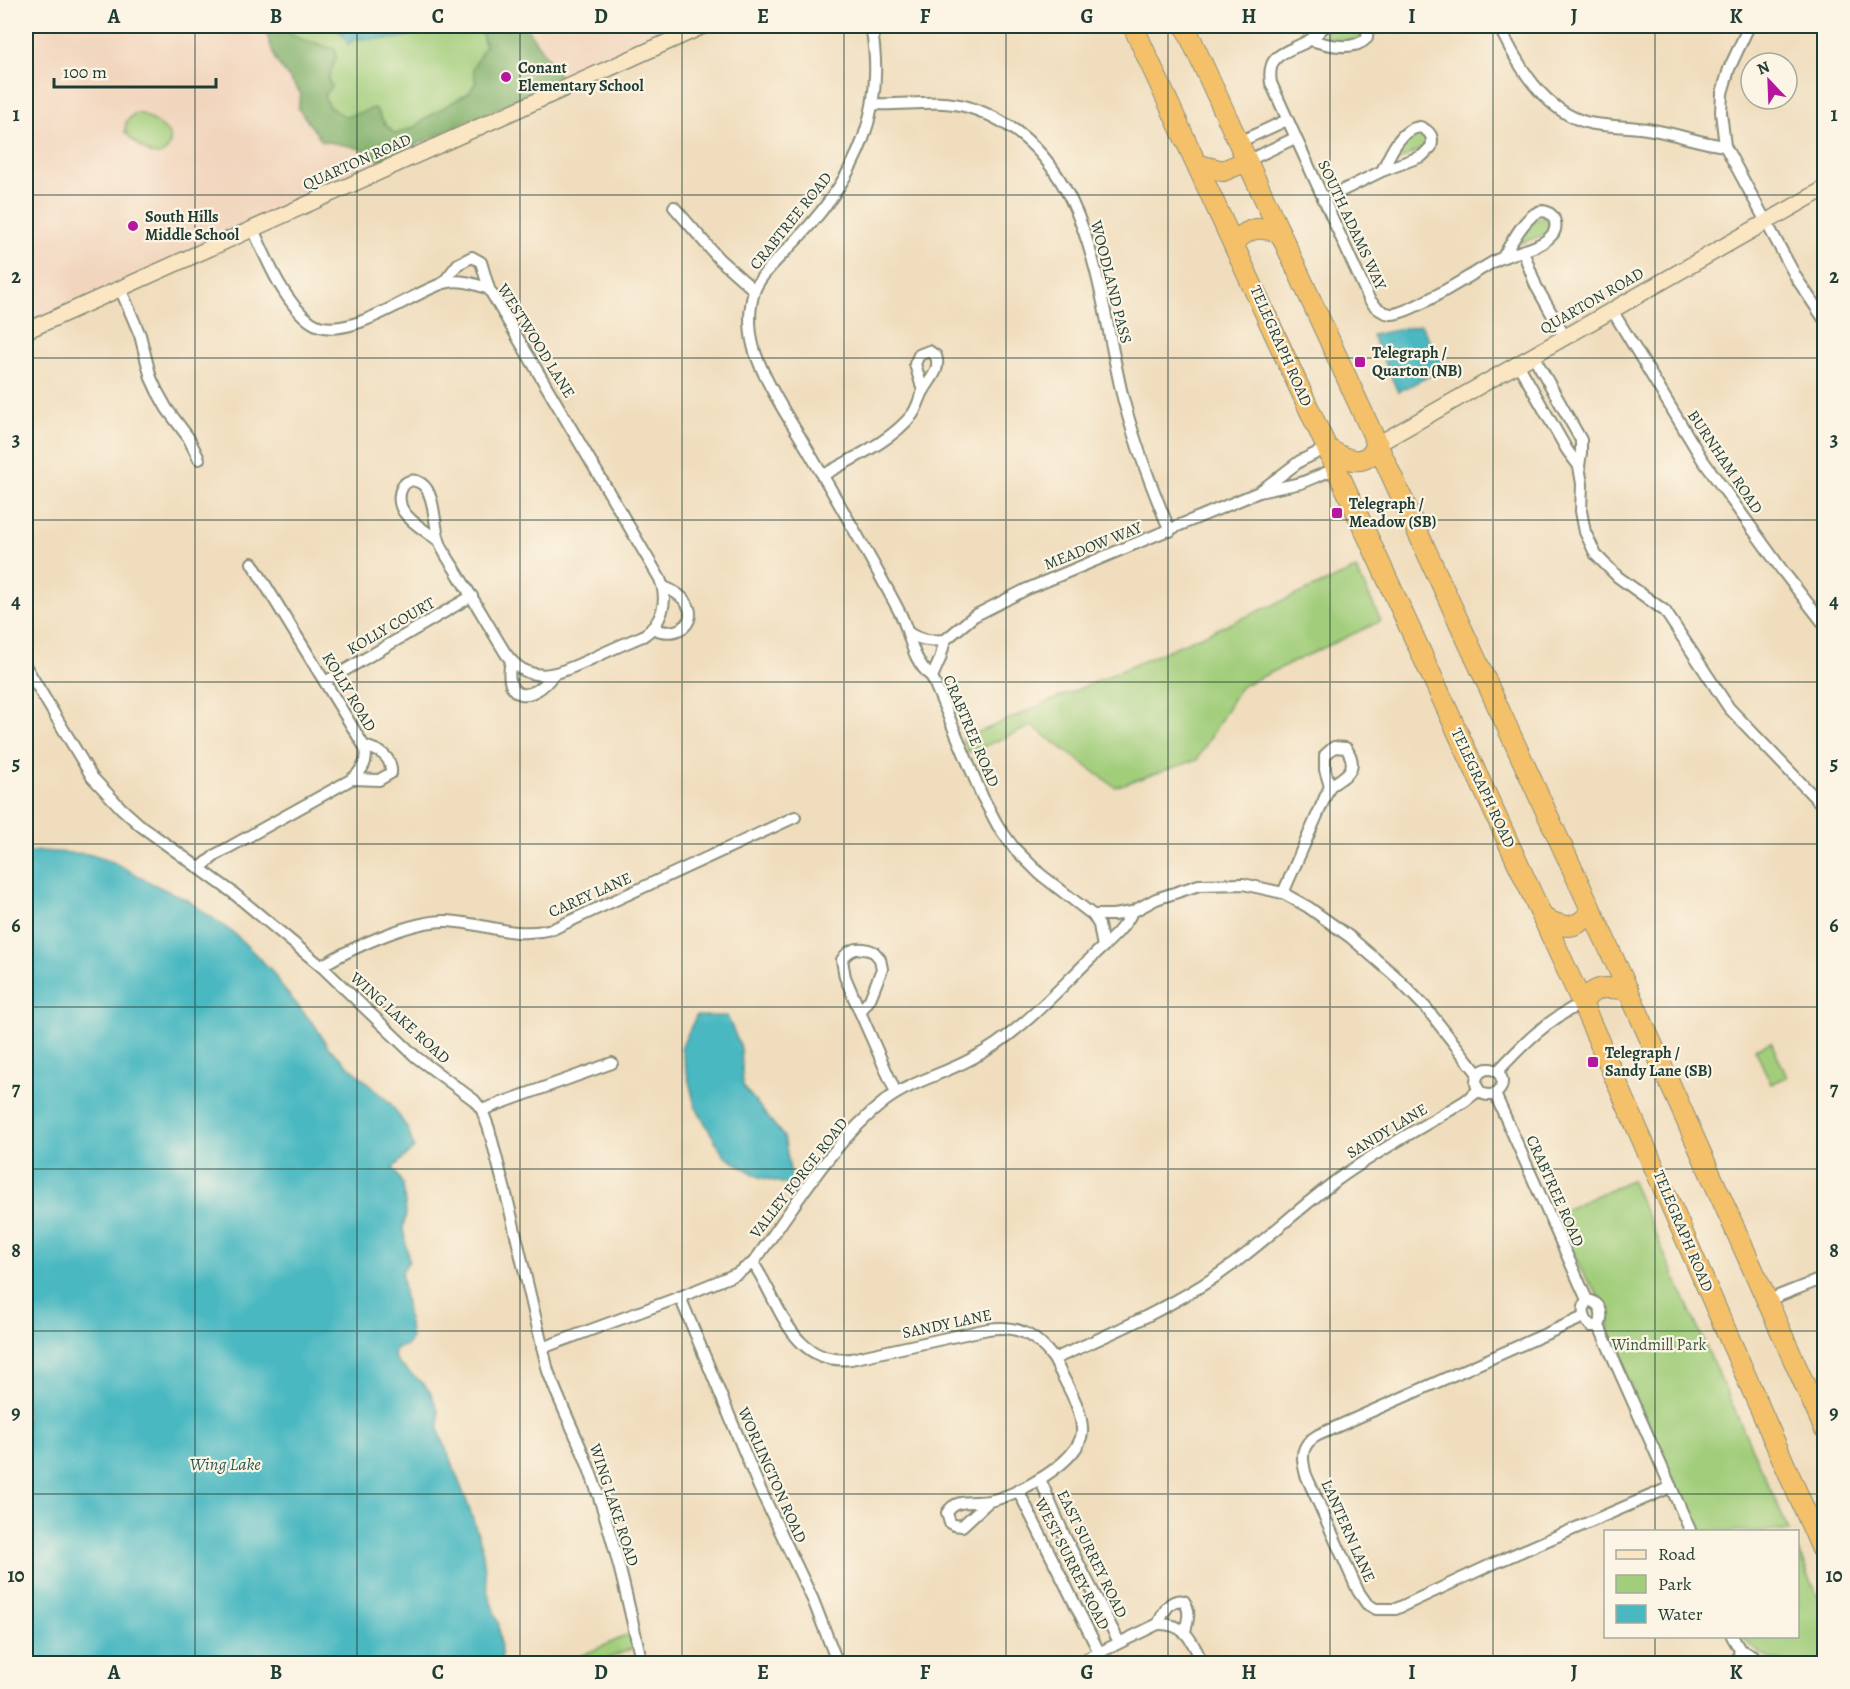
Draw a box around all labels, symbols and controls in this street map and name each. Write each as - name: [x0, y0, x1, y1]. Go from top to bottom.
- text: A: [107, 3, 121, 30]
- text: B: [270, 3, 282, 30]
- text: C: [432, 3, 444, 30]
- text: D: [594, 3, 608, 30]
- text: E: [757, 3, 769, 30]
- text: F: [920, 3, 931, 30]
- text: G: [1080, 3, 1094, 30]
- text: H: [1242, 3, 1257, 30]
- text: I: [1408, 3, 1416, 30]
- text: J: [1571, 3, 1578, 30]
- text: K: [1729, 3, 1743, 30]
- scale bar: [54, 51, 216, 89]
- north arrow: [1739, 51, 1799, 111]
- text: N: [1754, 56, 1774, 81]
- place label: Conant Elementary School: [518, 57, 644, 97]
- text: 100 m: [63, 60, 107, 84]
- marker: Conant Elementary School: [499, 70, 513, 84]
- text: 1: [12, 101, 20, 128]
- text: 1: [1830, 101, 1838, 128]
- street label: QUARTON ROAD: [299, 128, 415, 196]
- street label: SOUTH ADAMS WAY: [1312, 156, 1392, 294]
- street label: CRABTREE ROAD: [745, 167, 837, 275]
- place label: South Hills Middle School: [145, 206, 240, 246]
- street label: WOODLAND PASS: [1085, 217, 1137, 346]
- marker: South Hills Middle School: [126, 219, 140, 233]
- street label: QUARTON ROAD: [1536, 262, 1648, 340]
- text: 2: [11, 263, 21, 290]
- text: 2: [1829, 263, 1839, 290]
- street label: WESTWOOD LANE: [491, 279, 580, 403]
- street label: TELEGRAPH ROAD: [1244, 282, 1318, 410]
- place label: Telegraph / Quarton (NB): [1372, 342, 1462, 382]
- marker: Telegraph / Quarton (NB): [1353, 355, 1367, 369]
- street label: BURNHAM ROAD: [1682, 406, 1768, 518]
- text: 3: [12, 426, 20, 453]
- text: 3: [1830, 426, 1838, 453]
- place label: Telegraph / Meadow (SB): [1349, 493, 1436, 533]
- marker: Telegraph / Meadow (SB): [1330, 506, 1344, 520]
- street label: MEADOW WAY: [1041, 516, 1146, 576]
- text: 4: [11, 588, 21, 615]
- text: 4: [1829, 588, 1839, 615]
- street label: KOLLY COURT: [343, 592, 439, 660]
- street label: KOLLY ROAD: [317, 648, 381, 736]
- street label: CRABTREE ROAD: [937, 671, 1005, 791]
- street label: TELEGRAPH ROAD: [1446, 724, 1520, 852]
- text: 5: [12, 750, 20, 777]
- text: 5: [1830, 750, 1838, 777]
- street label: CAREY LANE: [545, 867, 635, 923]
- text: 6: [11, 912, 21, 939]
- text: 6: [1829, 912, 1839, 939]
- street label: WING LAKE ROAD: [344, 966, 455, 1069]
- place label: Telegraph / Sandy Lane (SB): [1605, 1042, 1712, 1082]
- marker: Telegraph / Sandy Lane (SB): [1586, 1055, 1600, 1069]
- text: 7: [12, 1075, 21, 1102]
- text: 7: [1830, 1075, 1839, 1102]
- street label: SANDY LANE: [1342, 1098, 1432, 1164]
- street label: VALLEY FORGE ROAD: [744, 1113, 853, 1244]
- street label: CRABTREE ROAD: [1521, 1132, 1589, 1250]
- street label: TELEGRAPH ROAD: [1647, 1167, 1719, 1295]
- text: 8: [11, 1237, 21, 1264]
- text: 8: [1829, 1237, 1839, 1264]
- street label: SANDY LANE: [900, 1304, 994, 1344]
- park label: Windmill Park: [1611, 1334, 1707, 1356]
- text: 9: [11, 1399, 21, 1426]
- text: 9: [1829, 1399, 1839, 1426]
- street label: WORLINGTON ROAD: [732, 1403, 812, 1546]
- street label: WING LAKE ROAD: [584, 1440, 644, 1569]
- water label: Wing Lake: [189, 1452, 261, 1476]
- street label: LANTERN LANE: [1315, 1476, 1381, 1586]
- street label: EAST SURREY ROAD: [1051, 1486, 1133, 1622]
- street label: WEST SURREY ROAD: [1029, 1493, 1115, 1634]
- legend: [1604, 1530, 1799, 1638]
- text: Road: [1658, 1542, 1696, 1566]
- text: 10: [7, 1562, 25, 1589]
- text: 10: [1825, 1562, 1843, 1589]
- text: Park: [1658, 1572, 1692, 1596]
- text: Water: [1657, 1602, 1703, 1626]
- text: A: [107, 1659, 121, 1686]
- text: B: [270, 1659, 282, 1686]
- text: C: [432, 1659, 444, 1686]
- text: D: [594, 1659, 608, 1686]
- text: E: [757, 1659, 769, 1686]
- text: F: [920, 1659, 931, 1686]
- text: G: [1080, 1659, 1094, 1686]
- text: H: [1242, 1659, 1257, 1686]
- text: I: [1408, 1659, 1416, 1686]
- text: J: [1571, 1659, 1578, 1686]
- text: K: [1729, 1659, 1743, 1686]

